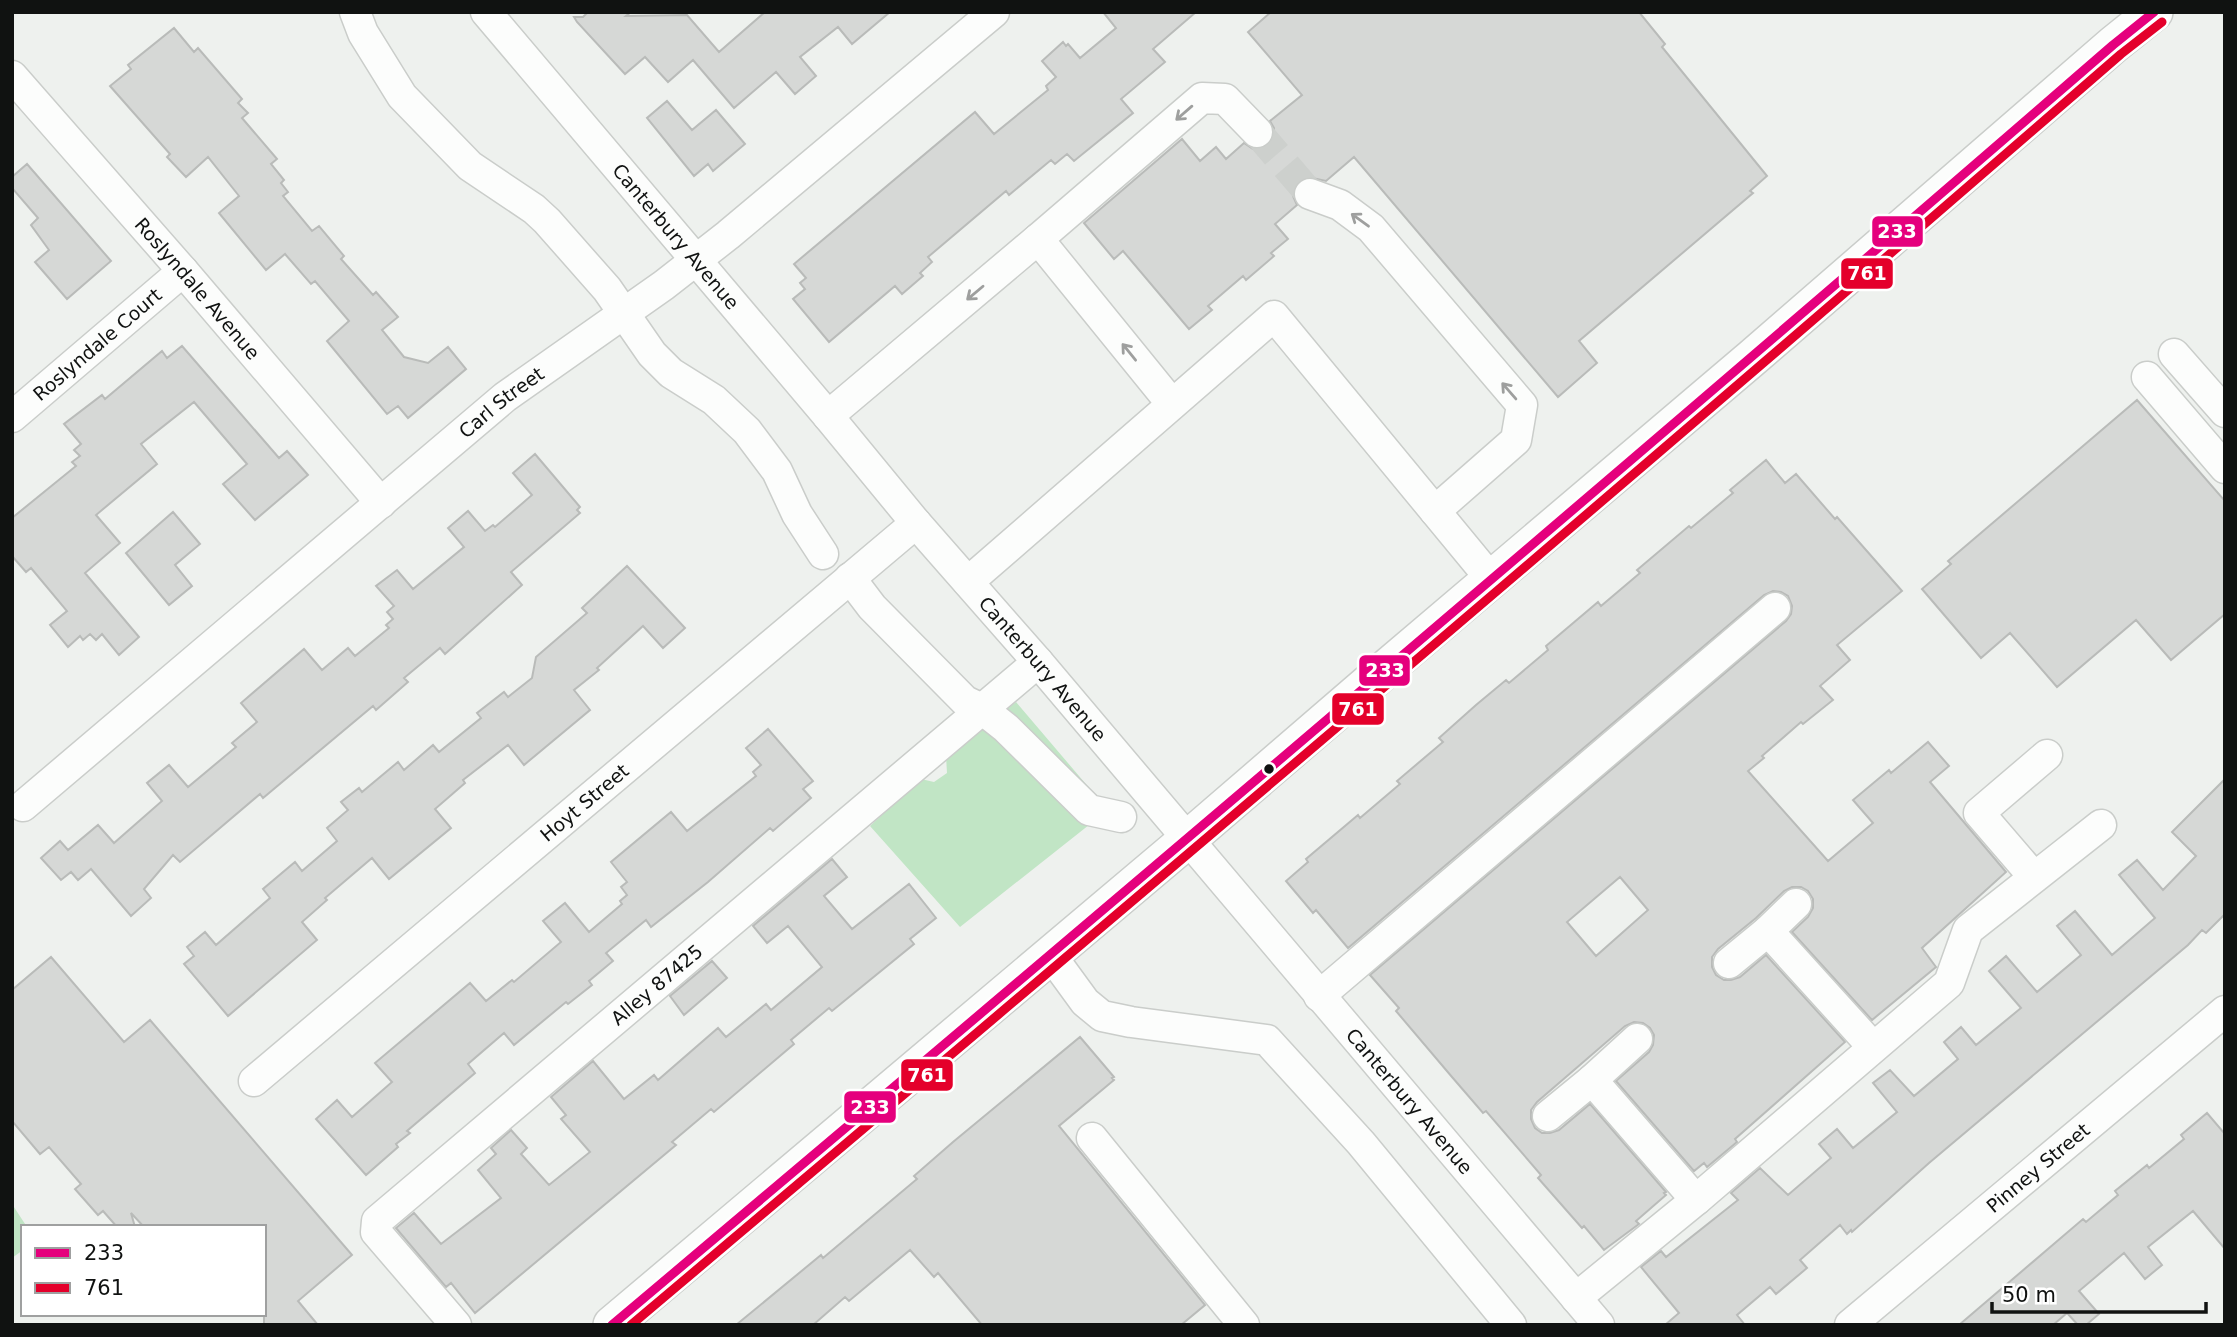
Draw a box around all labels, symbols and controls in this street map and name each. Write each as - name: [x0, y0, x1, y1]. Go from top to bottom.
- one-way arrow: [1175, 105, 1193, 121]
- street label: Canterbury Avenue: [608, 159, 744, 314]
- street label: Roslyndale Avenue: [130, 213, 264, 364]
- one-way arrow: [1351, 213, 1370, 227]
- line badge: 233: [1871, 215, 1924, 248]
- text: 233: [1877, 220, 1917, 242]
- line badge: 761: [1840, 257, 1894, 290]
- text: 761: [1847, 262, 1887, 284]
- street label: Roslyndale Court: [29, 283, 166, 405]
- one-way arrow: [966, 285, 984, 301]
- one-way arrow: [1121, 343, 1137, 361]
- street label: Carl Street: [454, 362, 548, 442]
- one-way arrow: [1501, 382, 1517, 400]
- street label: Canterbury Avenue: [975, 592, 1111, 746]
- line badge: 233: [1358, 654, 1411, 687]
- text: 233: [1365, 659, 1405, 681]
- line badge: 761: [1331, 692, 1385, 726]
- text: 761: [1338, 698, 1378, 720]
- street label: Hoyt Street: [536, 759, 633, 846]
- unlabelled marker: [1262, 762, 1276, 776]
- street label: Alley 87425: [606, 940, 707, 1029]
- street label: Canterbury Avenue: [1342, 1024, 1477, 1178]
- line badge: 761: [900, 1058, 954, 1092]
- text: 761: [907, 1064, 947, 1086]
- line badge: 233: [843, 1090, 897, 1124]
- text: 233: [850, 1096, 890, 1118]
- street label: Pinney Street: [1982, 1118, 2094, 1217]
- legend: [21, 1225, 266, 1316]
- text: 233: [84, 1241, 124, 1265]
- scale bar: [1992, 1270, 2206, 1314]
- text: 761: [84, 1276, 124, 1300]
- text: 50 m: [2002, 1283, 2056, 1307]

